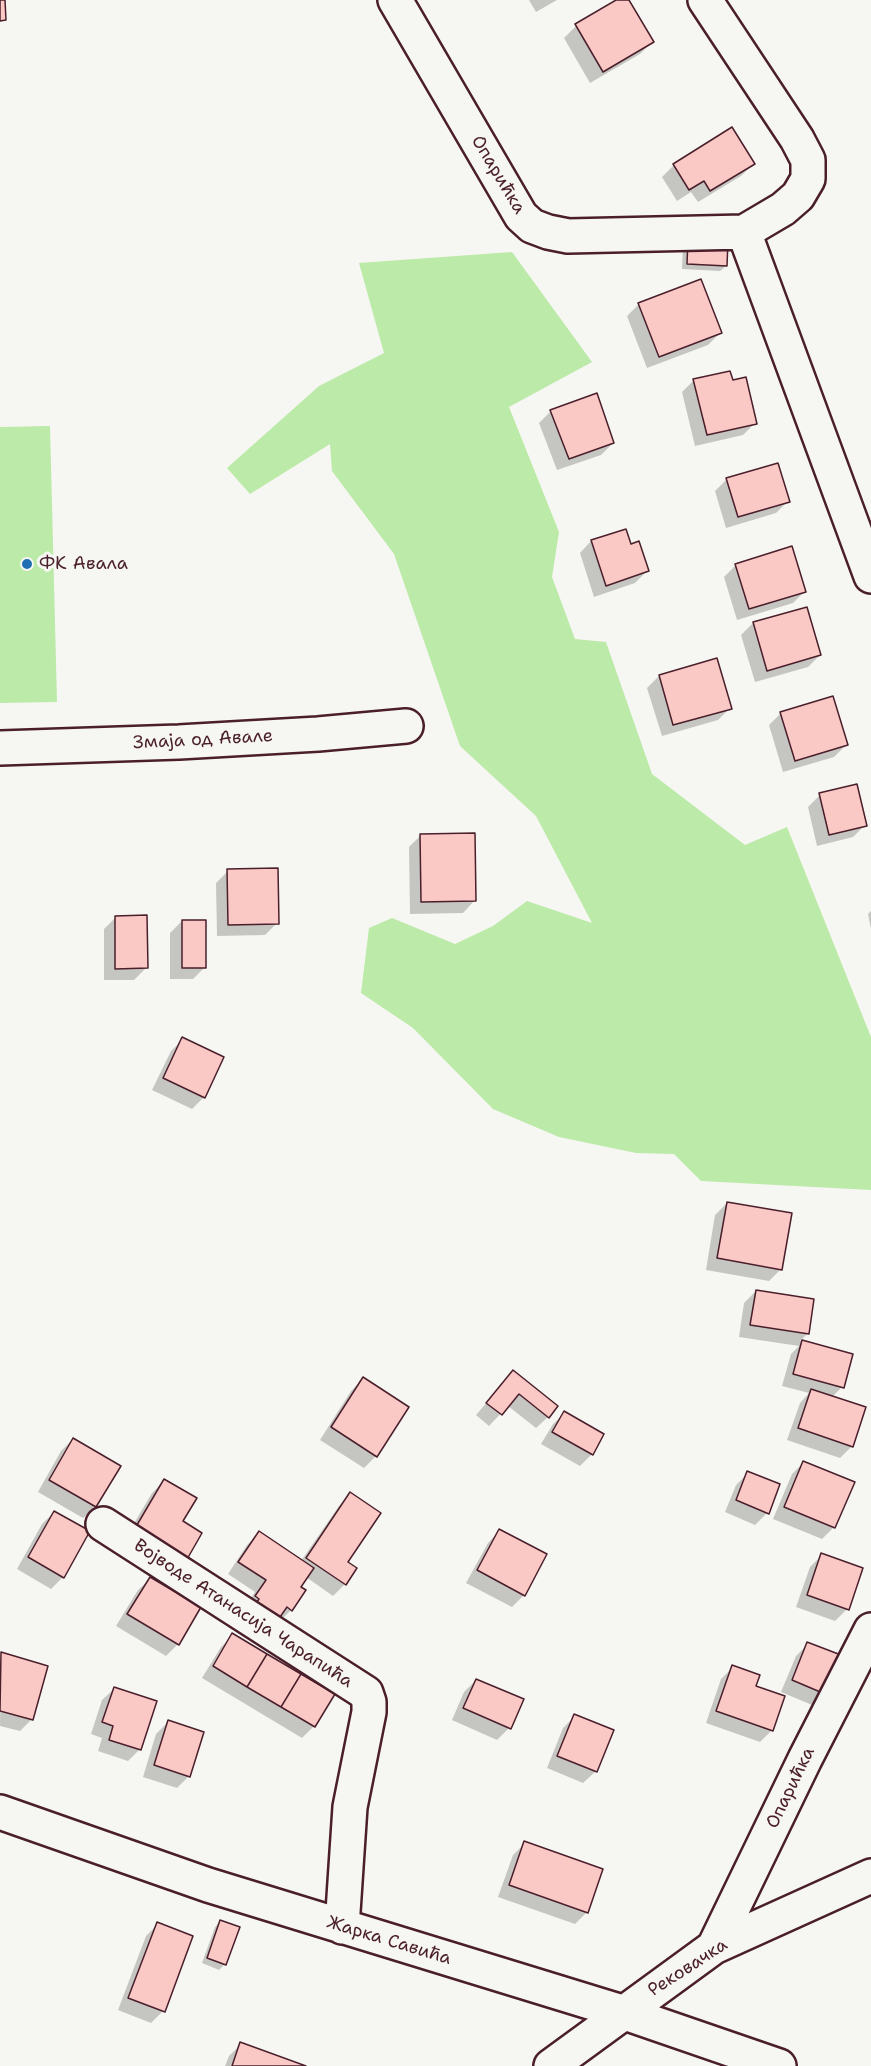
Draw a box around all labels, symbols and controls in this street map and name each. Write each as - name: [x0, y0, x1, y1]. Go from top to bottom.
- street label: Опарићка: [466, 132, 530, 218]
- place label: ФК Авала: [39, 553, 128, 575]
- marker: ФК Авала: [20, 557, 34, 571]
- street label: Змаја од Авале: [133, 726, 273, 754]
- street label: Војводе Атанасија Чарапића: [129, 1535, 357, 1693]
- street label: Опарићка: [762, 1744, 820, 1832]
- street label: Жарка Савића: [324, 1912, 454, 1970]
- street label: Рековачка: [644, 1934, 732, 2002]

